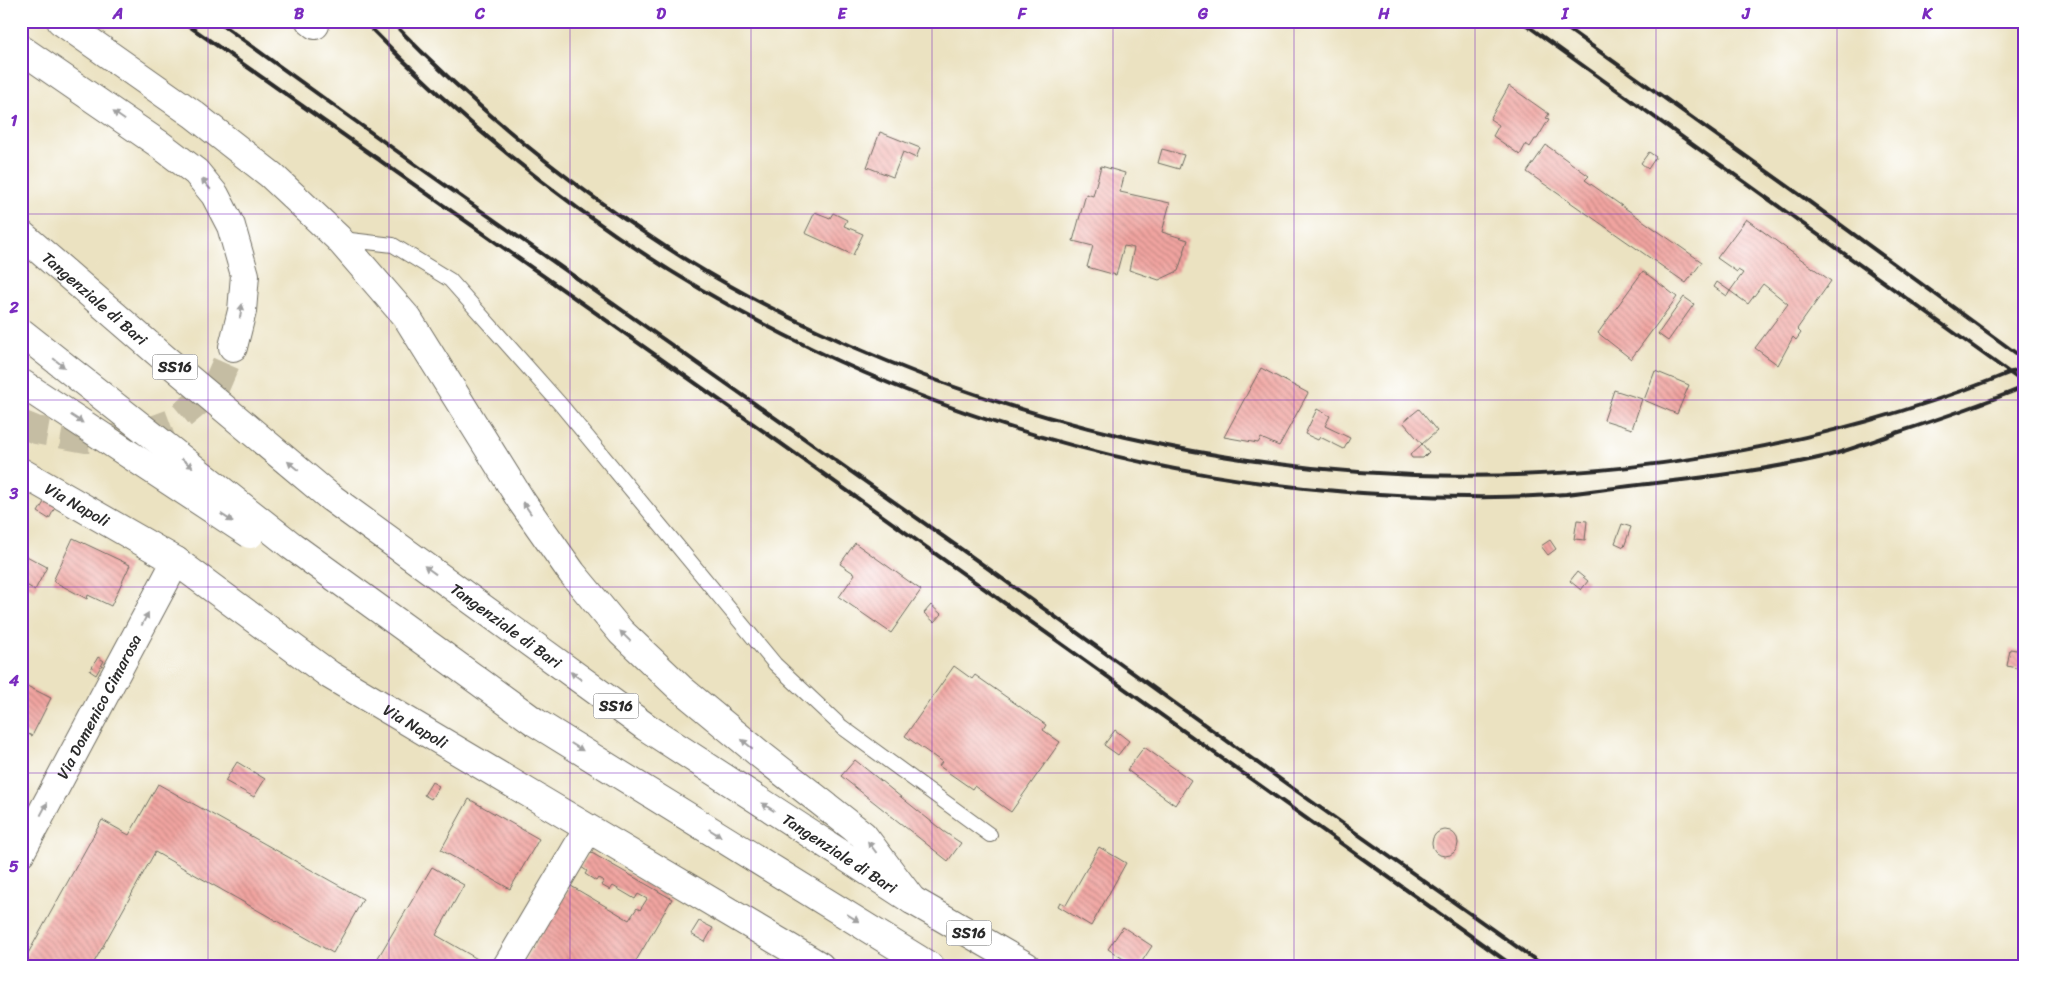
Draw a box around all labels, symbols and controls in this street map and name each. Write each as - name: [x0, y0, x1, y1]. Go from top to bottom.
- text: A: [112, 0, 123, 28]
- text: B: [294, 0, 305, 28]
- text: C: [474, 0, 486, 28]
- text: D: [656, 0, 666, 28]
- text: E: [838, 0, 848, 28]
- text: F: [1017, 0, 1028, 28]
- text: G: [1197, 0, 1209, 28]
- text: H: [1377, 0, 1390, 28]
- text: I: [1561, 0, 1570, 28]
- text: J: [1741, 0, 1751, 28]
- text: K: [1921, 0, 1933, 28]
- text: 1: [11, 106, 18, 135]
- one-way arrow: [112, 111, 126, 121]
- one-way arrow: [201, 178, 212, 190]
- street label: Tangenziale di Bari: [35, 244, 155, 353]
- text: 2: [8, 293, 19, 322]
- one-way arrow: [238, 303, 246, 319]
- road number: SS16: [152, 354, 198, 380]
- one-way arrow: [53, 357, 66, 368]
- one-way arrow: [70, 415, 83, 424]
- one-way arrow: [180, 458, 193, 469]
- one-way arrow: [286, 460, 299, 471]
- street label: Via Napoli: [39, 475, 116, 535]
- text: 3: [9, 479, 19, 508]
- one-way arrow: [522, 501, 531, 514]
- one-way arrow: [220, 514, 234, 523]
- one-way arrow: [424, 565, 437, 576]
- street label: Tangenziale di Bari: [444, 575, 568, 677]
- one-way arrow: [141, 612, 149, 626]
- street label: Via Domenico Cimarosa: [48, 629, 150, 785]
- one-way arrow: [620, 630, 632, 642]
- text: 4: [8, 666, 19, 695]
- one-way arrow: [569, 671, 582, 681]
- road number: SS16: [594, 694, 638, 718]
- street label: Via Napoli: [377, 696, 454, 757]
- one-way arrow: [741, 738, 754, 749]
- one-way arrow: [570, 743, 583, 752]
- one-way arrow: [40, 802, 48, 816]
- one-way arrow: [761, 803, 774, 812]
- street label: Tangenziale di Bari: [776, 805, 903, 902]
- one-way arrow: [708, 828, 721, 837]
- one-way arrow: [867, 840, 877, 854]
- text: 5: [9, 852, 19, 881]
- one-way arrow: [846, 914, 859, 923]
- road number: SS16: [946, 920, 992, 946]

